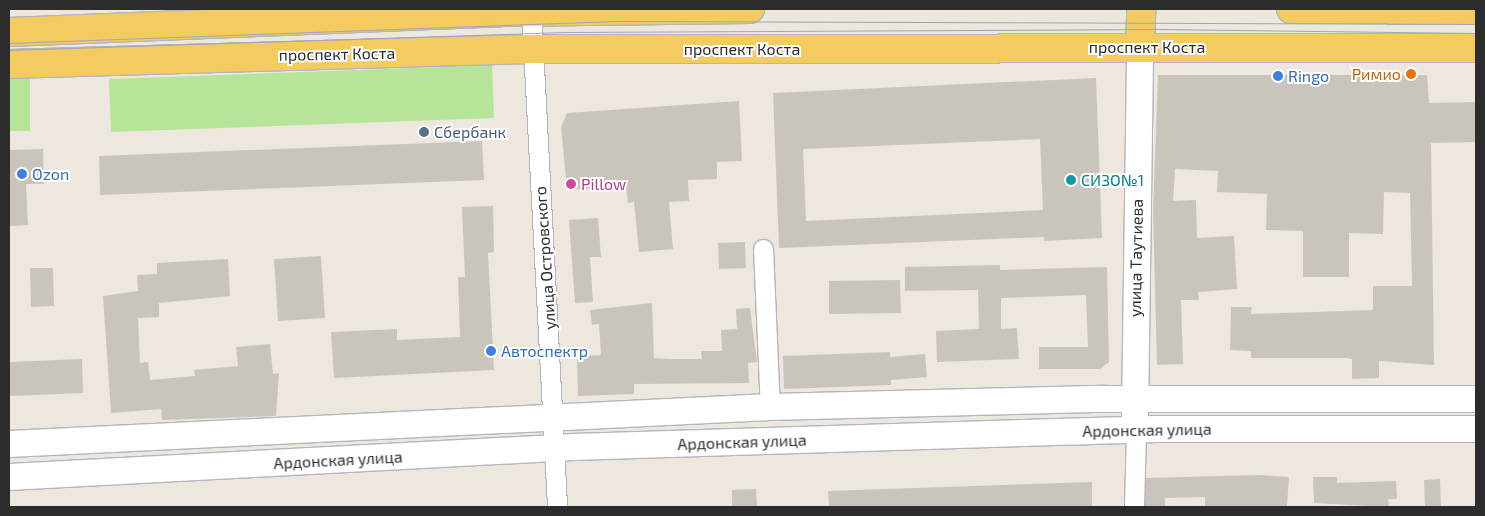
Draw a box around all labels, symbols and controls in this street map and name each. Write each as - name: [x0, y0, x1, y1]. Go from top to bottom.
- street label: проспект Коста: [1089, 37, 1205, 57]
- street label: проспект Коста: [684, 39, 800, 59]
- street label: проспект Коста: [279, 43, 395, 65]
- place label: Римио: [1352, 64, 1401, 84]
- place label: Ringo: [1288, 66, 1329, 86]
- marker: Римио: [1405, 68, 1417, 80]
- marker: Ringo: [1272, 70, 1284, 82]
- place label: Сбербанк: [434, 122, 506, 142]
- marker: Сбербанк: [418, 126, 430, 138]
- place label: Ozon: [32, 164, 69, 184]
- marker: Ozon: [16, 168, 28, 180]
- place label: СИЗО№1: [1081, 170, 1144, 190]
- place label: Pillow: [581, 174, 626, 194]
- marker: СИЗО№1: [1065, 174, 1077, 186]
- marker: Pillow: [565, 178, 577, 190]
- street label: улица Островского: [530, 186, 560, 330]
- street label: улица Таутиева: [1125, 199, 1147, 317]
- place label: Автоспектр: [501, 341, 588, 361]
- marker: Автоспектр: [485, 345, 497, 357]
- street label: Ардонская улица: [1082, 419, 1212, 441]
- street label: Ардонская улица: [677, 430, 807, 454]
- street label: Ардонская улица: [273, 447, 403, 473]

